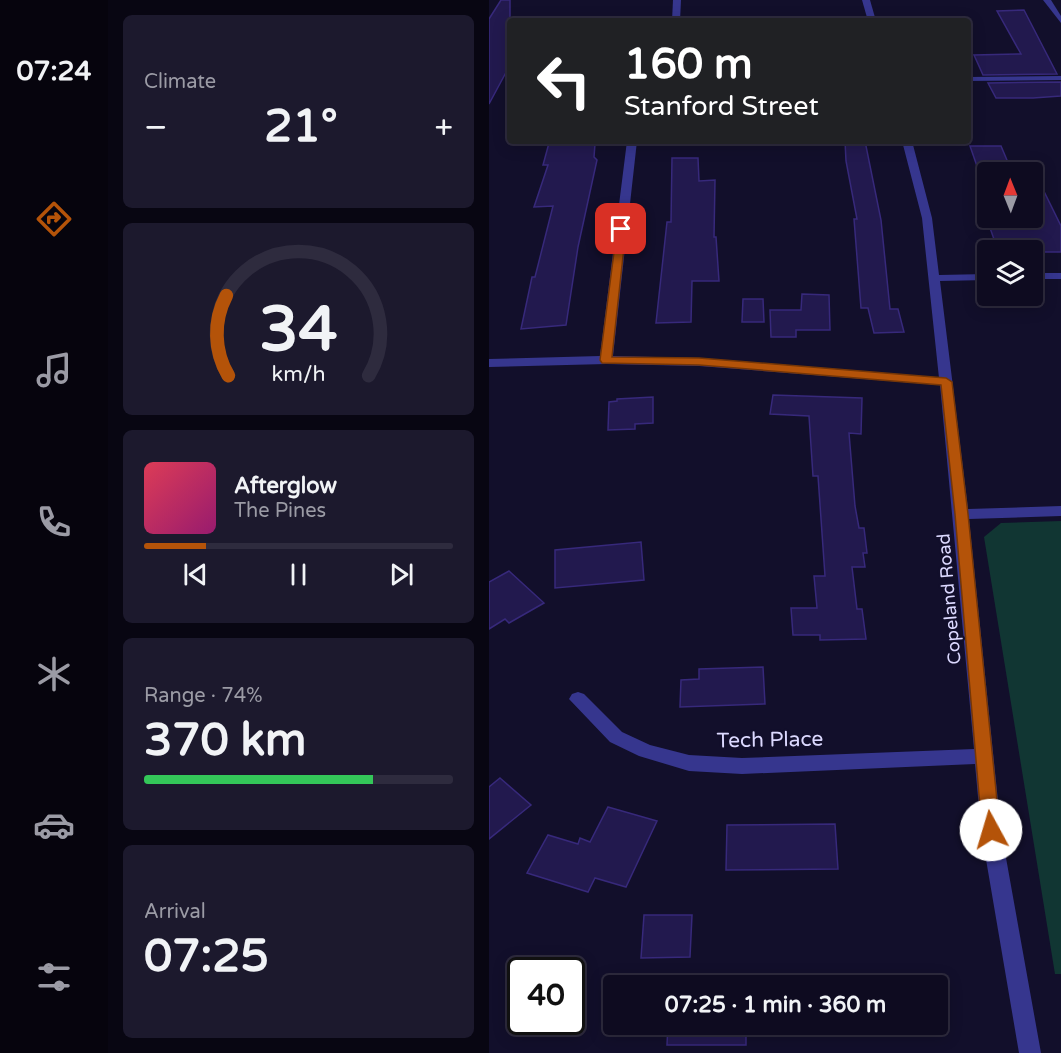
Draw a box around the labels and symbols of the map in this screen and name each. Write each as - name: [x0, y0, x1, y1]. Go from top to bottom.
- north arrow: [977, 162, 1043, 228]
- pin: [595, 203, 646, 254]
- street label: Copeland Road: [932, 533, 966, 665]
- street label: Tech Place: [716, 727, 824, 753]
- position arrow: [959, 798, 1023, 862]
- speed limit sign: 40: [507, 957, 585, 1035]

